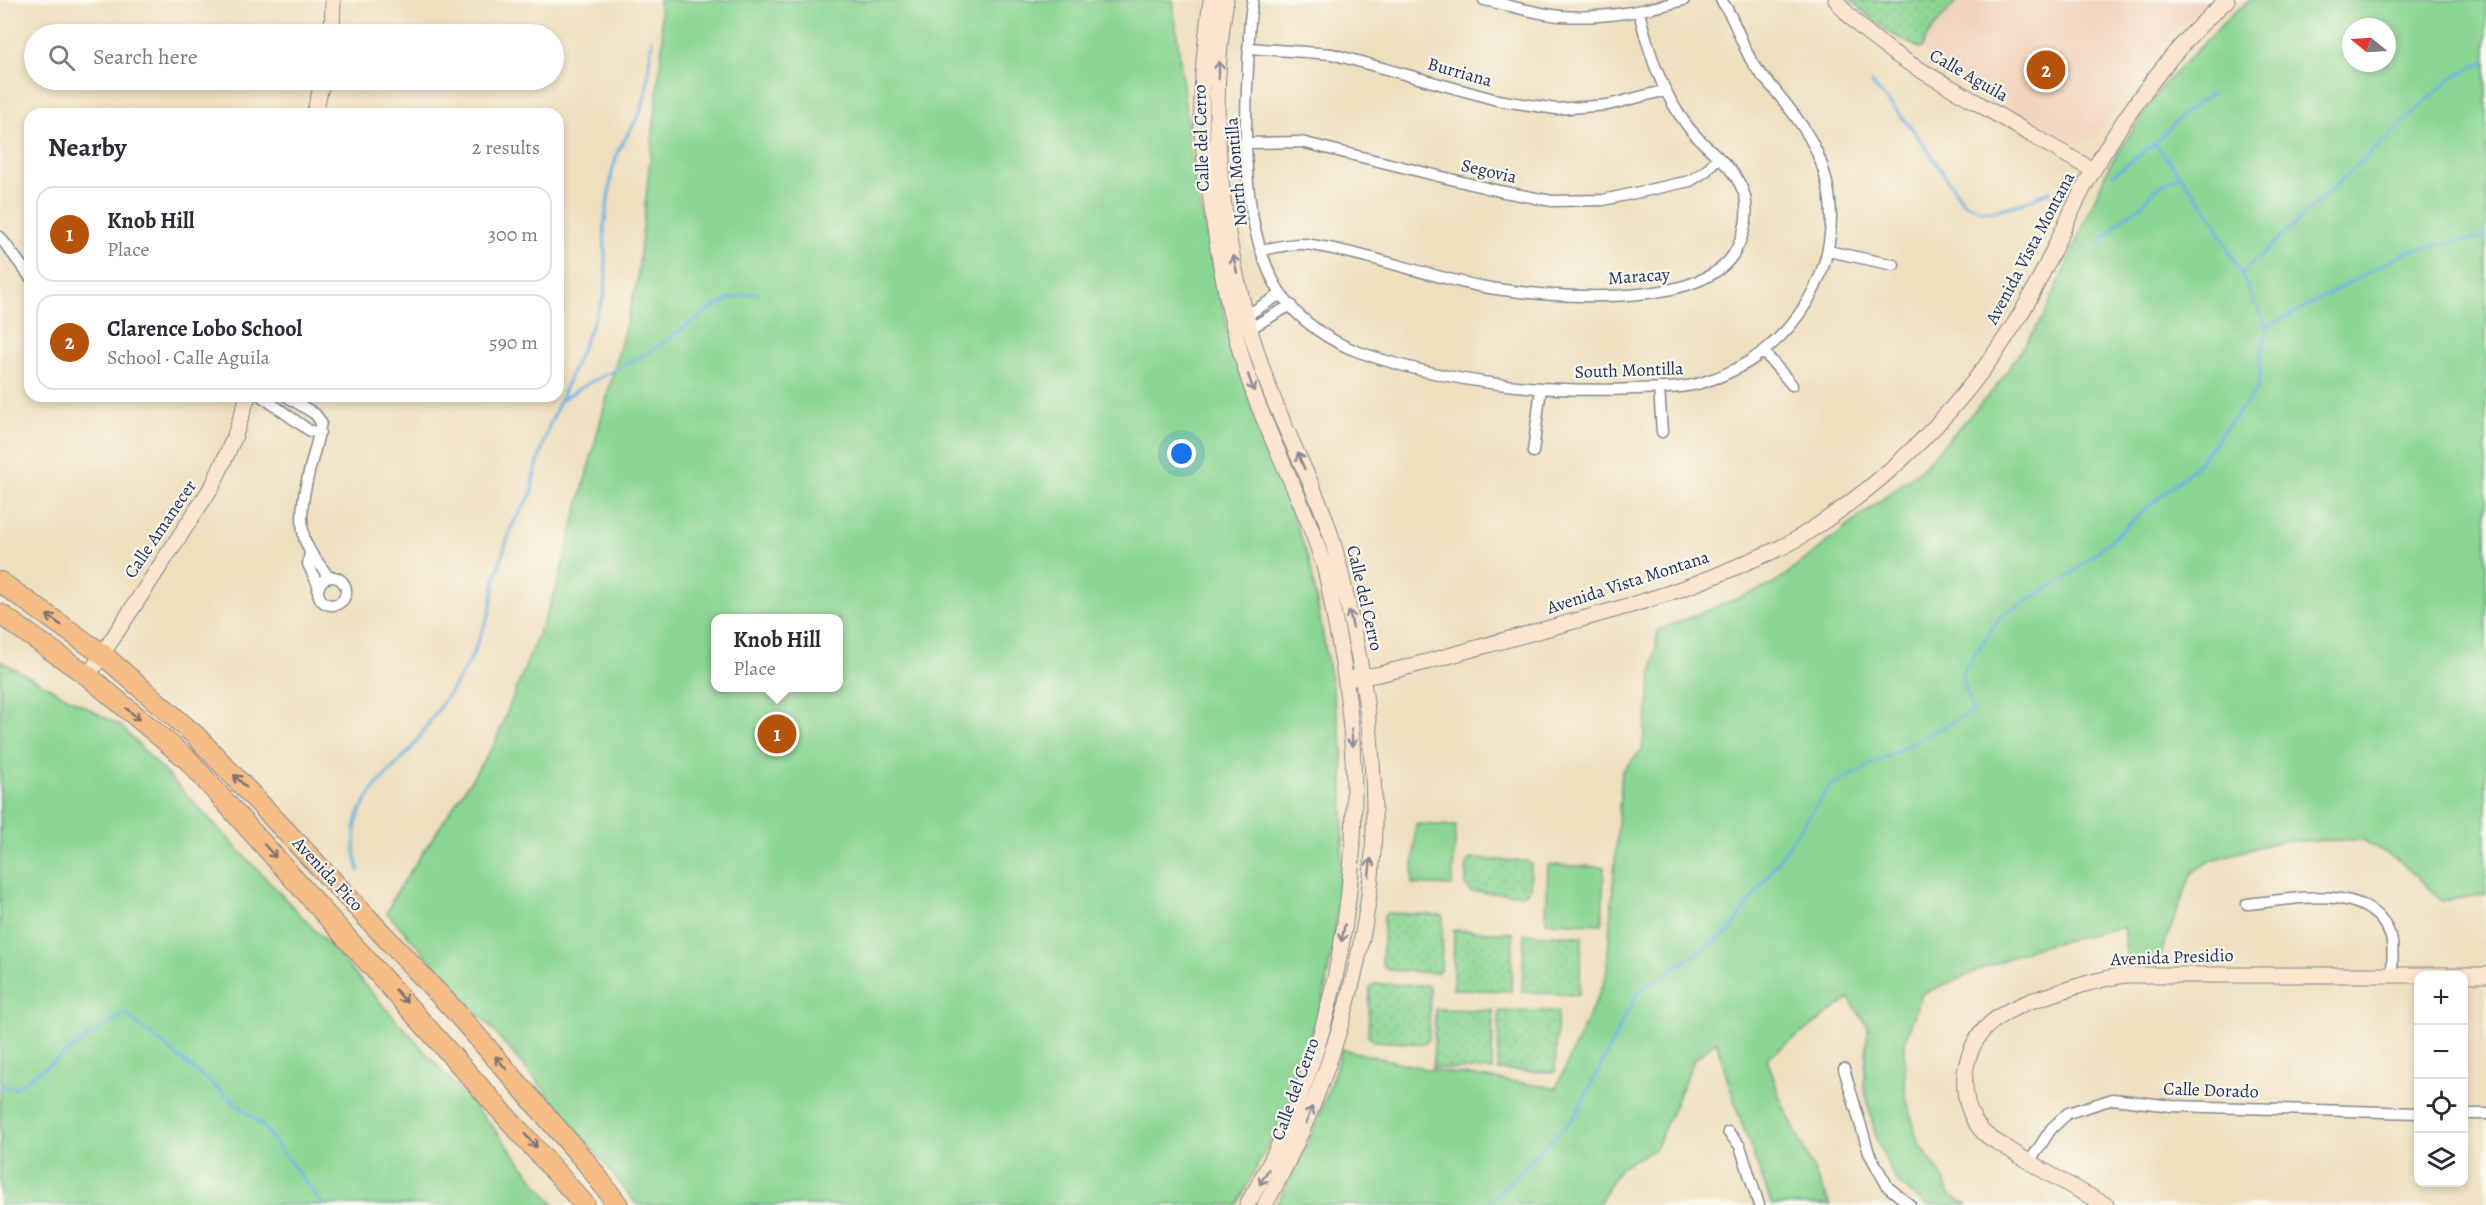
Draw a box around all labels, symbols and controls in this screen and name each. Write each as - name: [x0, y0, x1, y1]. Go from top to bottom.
- north arrow: [2342, 18, 2396, 72]
- search box: [24, 24, 564, 90]
- icon: search: [45, 41, 78, 74]
- text: Search here: [93, 42, 198, 72]
- street label: Calle Aguila: [1925, 43, 2013, 107]
- pin: 2: [2026, 48, 2066, 92]
- street label: Burriana: [1425, 51, 1496, 93]
- one-way arrow: [1213, 61, 1224, 81]
- street label: Calle del Cerro: [1187, 84, 1215, 192]
- street label: North Montilla: [1219, 116, 1253, 228]
- text: Nearby: [48, 130, 127, 165]
- text: 2 results: [472, 134, 540, 161]
- street label: Segovia: [1459, 153, 1520, 189]
- street label: Avenida Vista Montana: [1979, 167, 2081, 329]
- text: Knob Hill: [107, 206, 195, 236]
- text: 1: [66, 221, 73, 248]
- text: 300 m: [488, 221, 538, 248]
- text: Place: [107, 236, 149, 263]
- one-way arrow: [1229, 255, 1240, 274]
- street label: Maracay: [1607, 262, 1672, 290]
- text: Clarence Lobo School: [107, 314, 302, 344]
- text: 2: [65, 329, 74, 356]
- text: 590 m: [489, 329, 538, 356]
- text: School · Calle Aguila: [107, 344, 270, 371]
- street label: South Montilla: [1574, 356, 1684, 384]
- one-way arrow: [1246, 373, 1257, 392]
- your location: [1167, 439, 1196, 468]
- one-way arrow: [1295, 453, 1306, 471]
- street label: Calle Amanecer: [118, 475, 202, 583]
- street label: Calle del Cerro: [1341, 543, 1389, 653]
- street label: Avenida Vista Montana: [1543, 544, 1713, 620]
- one-way arrow: [1345, 609, 1356, 629]
- one-way arrow: [47, 614, 63, 626]
- popup: [711, 614, 843, 692]
- text: Knob Hill: [733, 625, 821, 655]
- text: Place: [733, 655, 776, 682]
- one-way arrow: [125, 707, 141, 720]
- pin: 1: [758, 712, 796, 756]
- one-way arrow: [1347, 728, 1358, 748]
- one-way arrow: [232, 774, 247, 789]
- street label: Avenida Pico: [287, 831, 369, 916]
- one-way arrow: [263, 844, 277, 859]
- one-way arrow: [1365, 858, 1376, 878]
- one-way arrow: [1337, 922, 1348, 942]
- street label: Avenida Presidio: [2109, 943, 2234, 971]
- map controls: [2414, 971, 2468, 1187]
- button: +: [2414, 971, 2468, 1025]
- one-way arrow: [394, 989, 408, 1004]
- button: −: [2414, 1025, 2468, 1079]
- street label: Calle del Cerro: [1265, 1034, 1325, 1144]
- one-way arrow: [494, 1055, 507, 1071]
- street label: Calle Dorado: [2163, 1076, 2259, 1104]
- button: locate: [2414, 1079, 2468, 1133]
- one-way arrow: [1304, 1106, 1315, 1125]
- button: layers: [2414, 1133, 2468, 1187]
- one-way arrow: [524, 1134, 538, 1149]
- one-way arrow: [1258, 1168, 1270, 1185]

